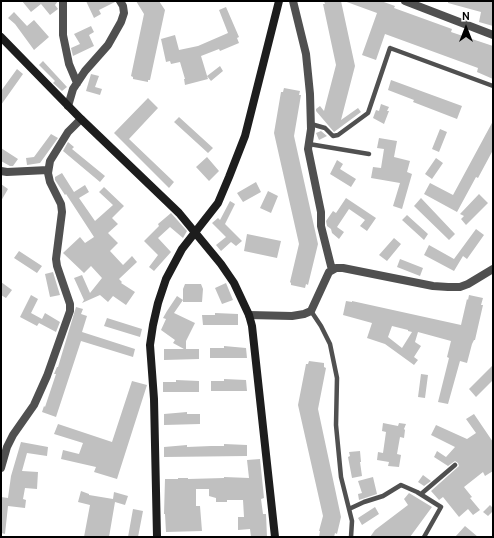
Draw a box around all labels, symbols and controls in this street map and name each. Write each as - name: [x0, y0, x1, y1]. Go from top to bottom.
- north arrow: [446, 8, 486, 48]
- text: N: [462, 9, 470, 23]

